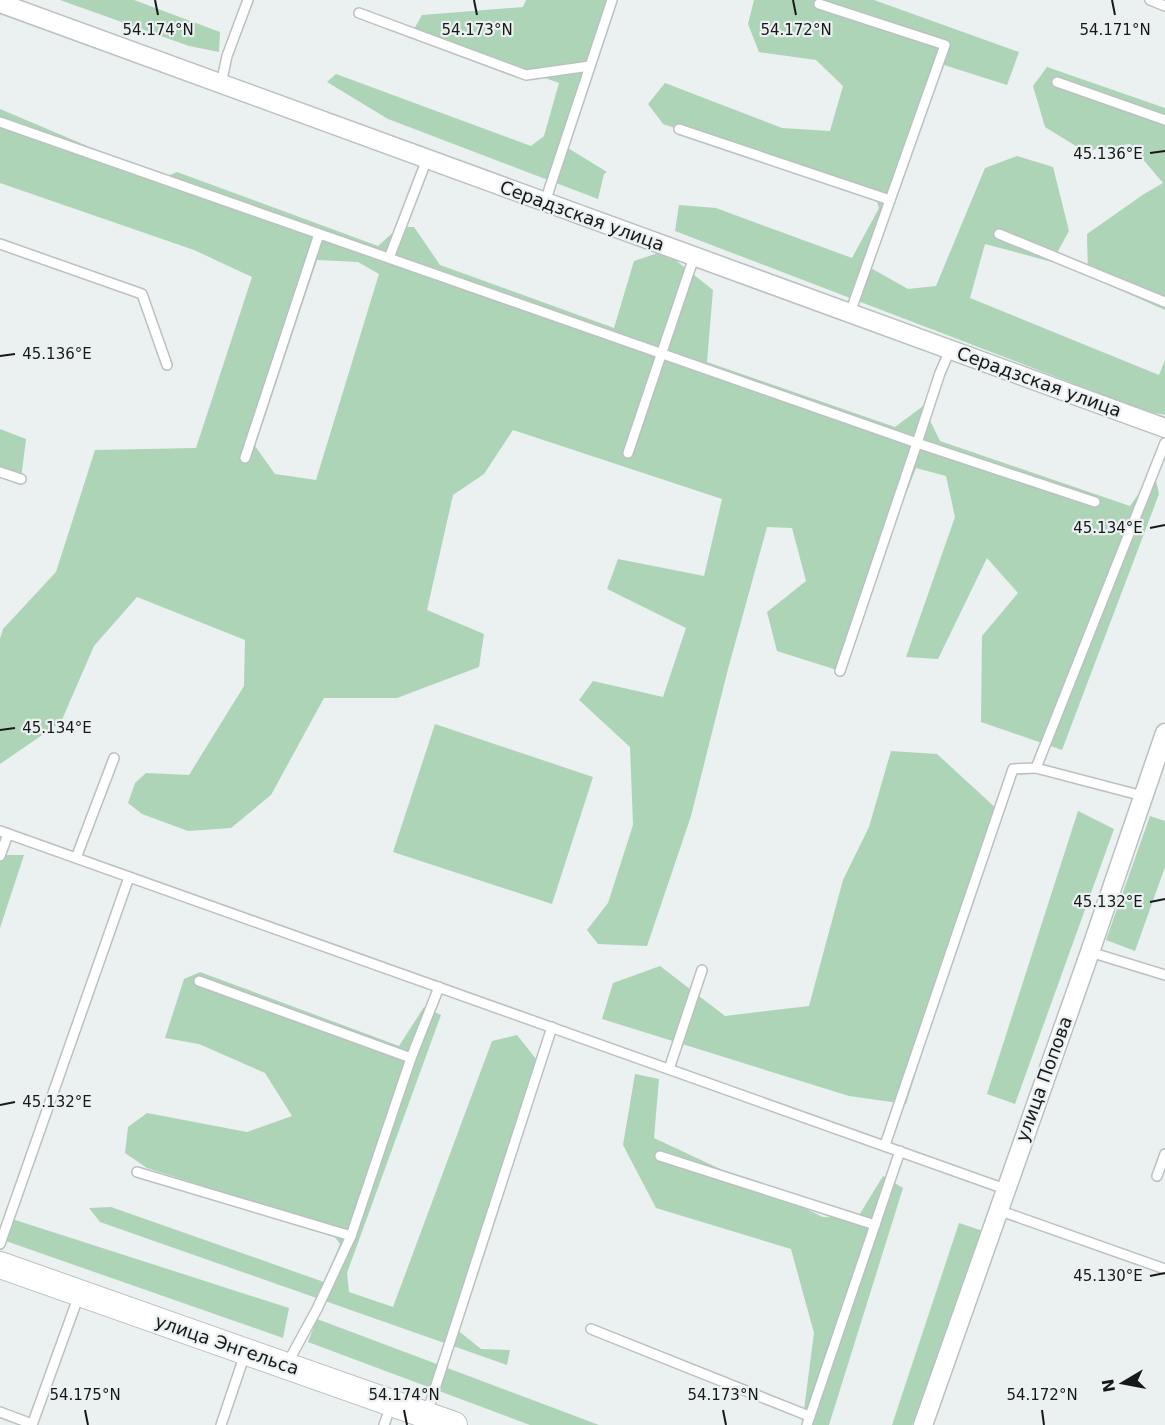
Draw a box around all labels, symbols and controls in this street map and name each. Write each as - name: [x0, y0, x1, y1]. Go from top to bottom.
- text: 54.174°N: [122, 21, 194, 39]
- text: 54.173°N: [441, 21, 513, 39]
- text: 54.172°N: [760, 21, 832, 39]
- text: 54.171°N: [1079, 21, 1151, 39]
- text: 45.136°E: [1073, 145, 1143, 163]
- street label: Серадзская улица: [497, 176, 667, 255]
- street label: Серадзская улица: [954, 342, 1124, 421]
- text: 45.136°E: [22, 345, 92, 363]
- text: 45.134°E: [1073, 519, 1143, 537]
- text: 45.134°E: [22, 719, 92, 737]
- text: 45.132°E: [1073, 893, 1143, 911]
- street label: улица Попова: [1011, 1013, 1076, 1144]
- text: 45.132°E: [22, 1093, 92, 1111]
- text: 45.130°E: [1073, 1267, 1143, 1285]
- street label: улица Энгельса: [152, 1310, 302, 1379]
- north arrow: [1093, 1353, 1153, 1413]
- text: N: [1098, 1377, 1119, 1394]
- text: 54.175°N: [49, 1386, 121, 1404]
- text: 54.174°N: [368, 1386, 440, 1404]
- text: 54.173°N: [687, 1386, 759, 1404]
- text: 54.172°N: [1006, 1386, 1078, 1404]

